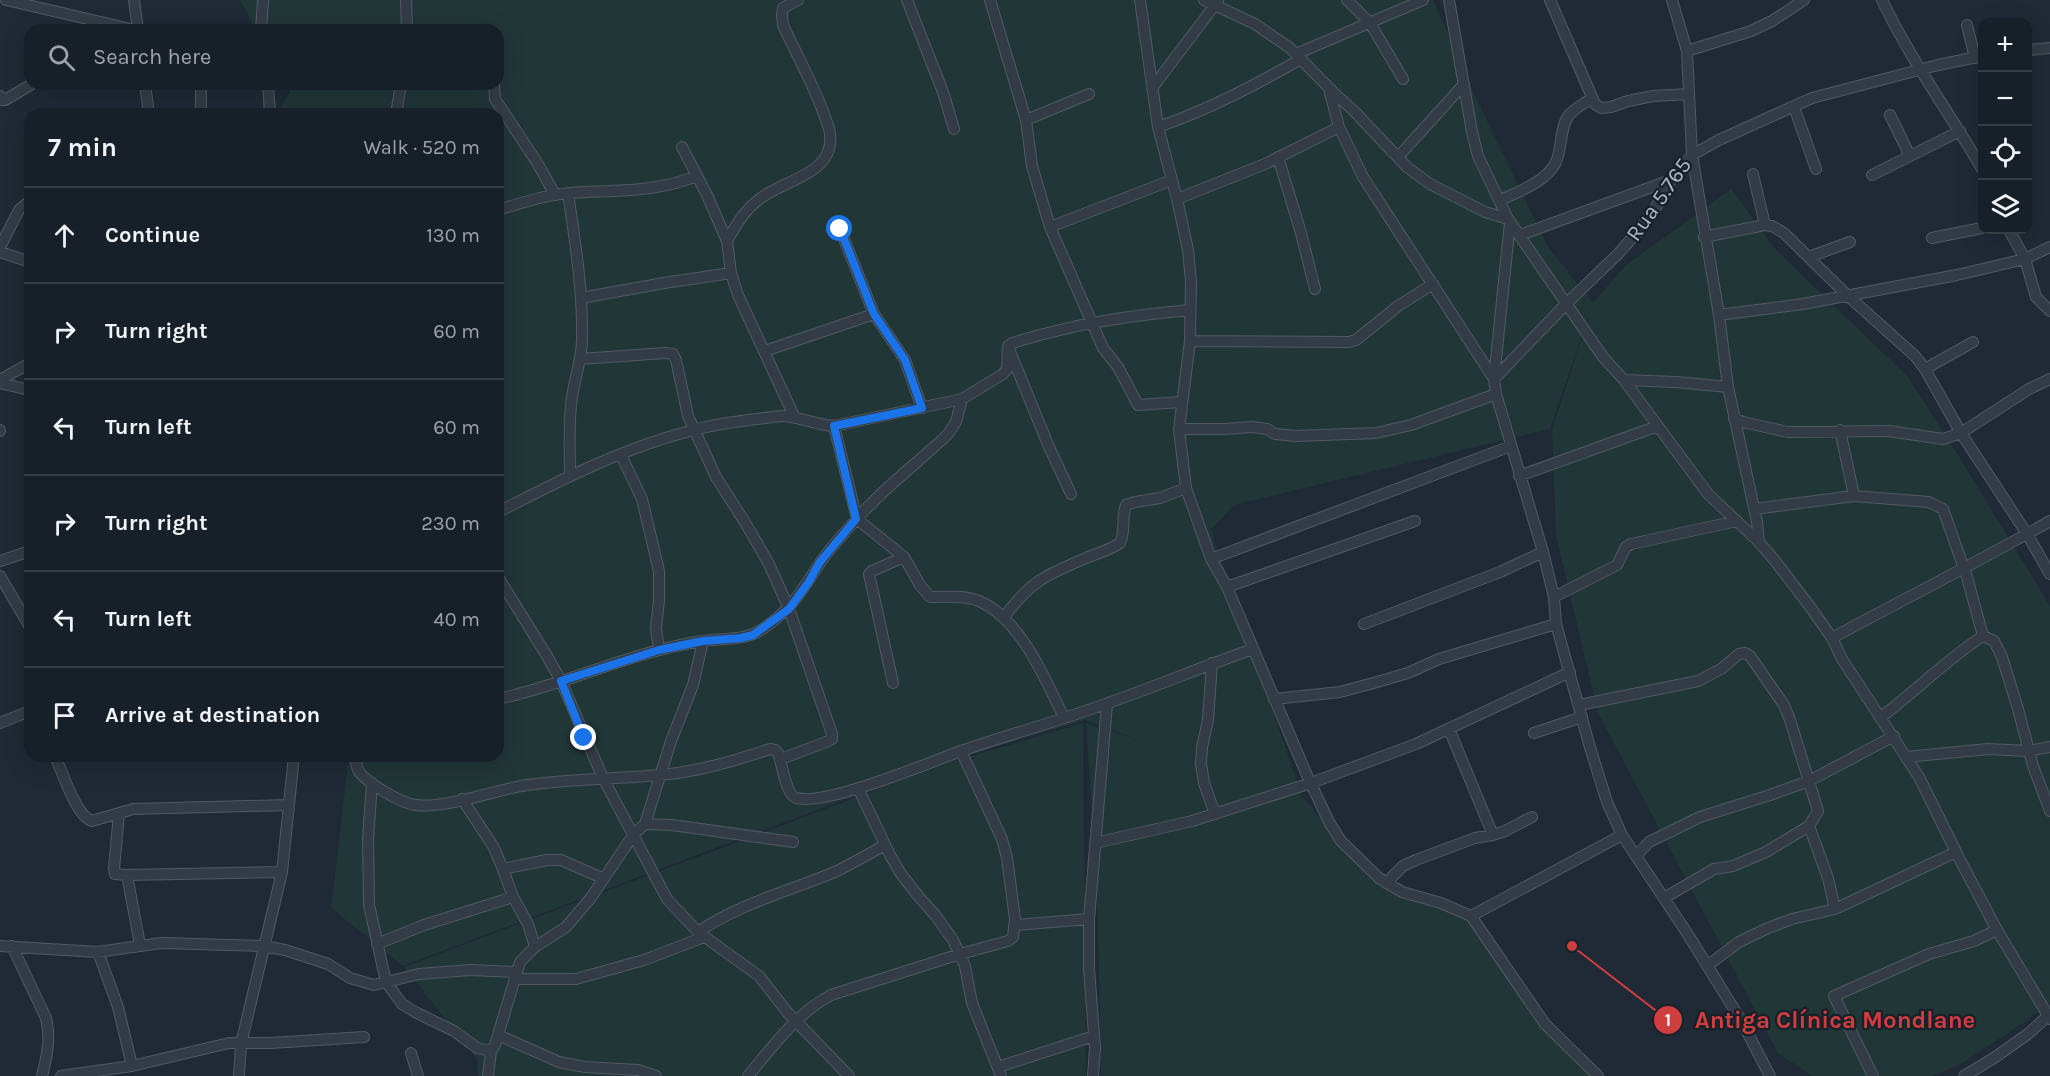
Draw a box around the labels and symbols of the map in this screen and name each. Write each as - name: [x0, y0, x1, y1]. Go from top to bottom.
- street label: Rua 5.765: [1621, 153, 1697, 246]
- route start: [826, 215, 852, 241]
- route end: [570, 724, 596, 750]
- callout: Antiga Clínica Mondlane: [1653, 999, 1987, 1041]
- text: Antiga Clínica Mondlane: [1695, 1006, 1975, 1034]
- text: 1: [1665, 1009, 1671, 1031]

